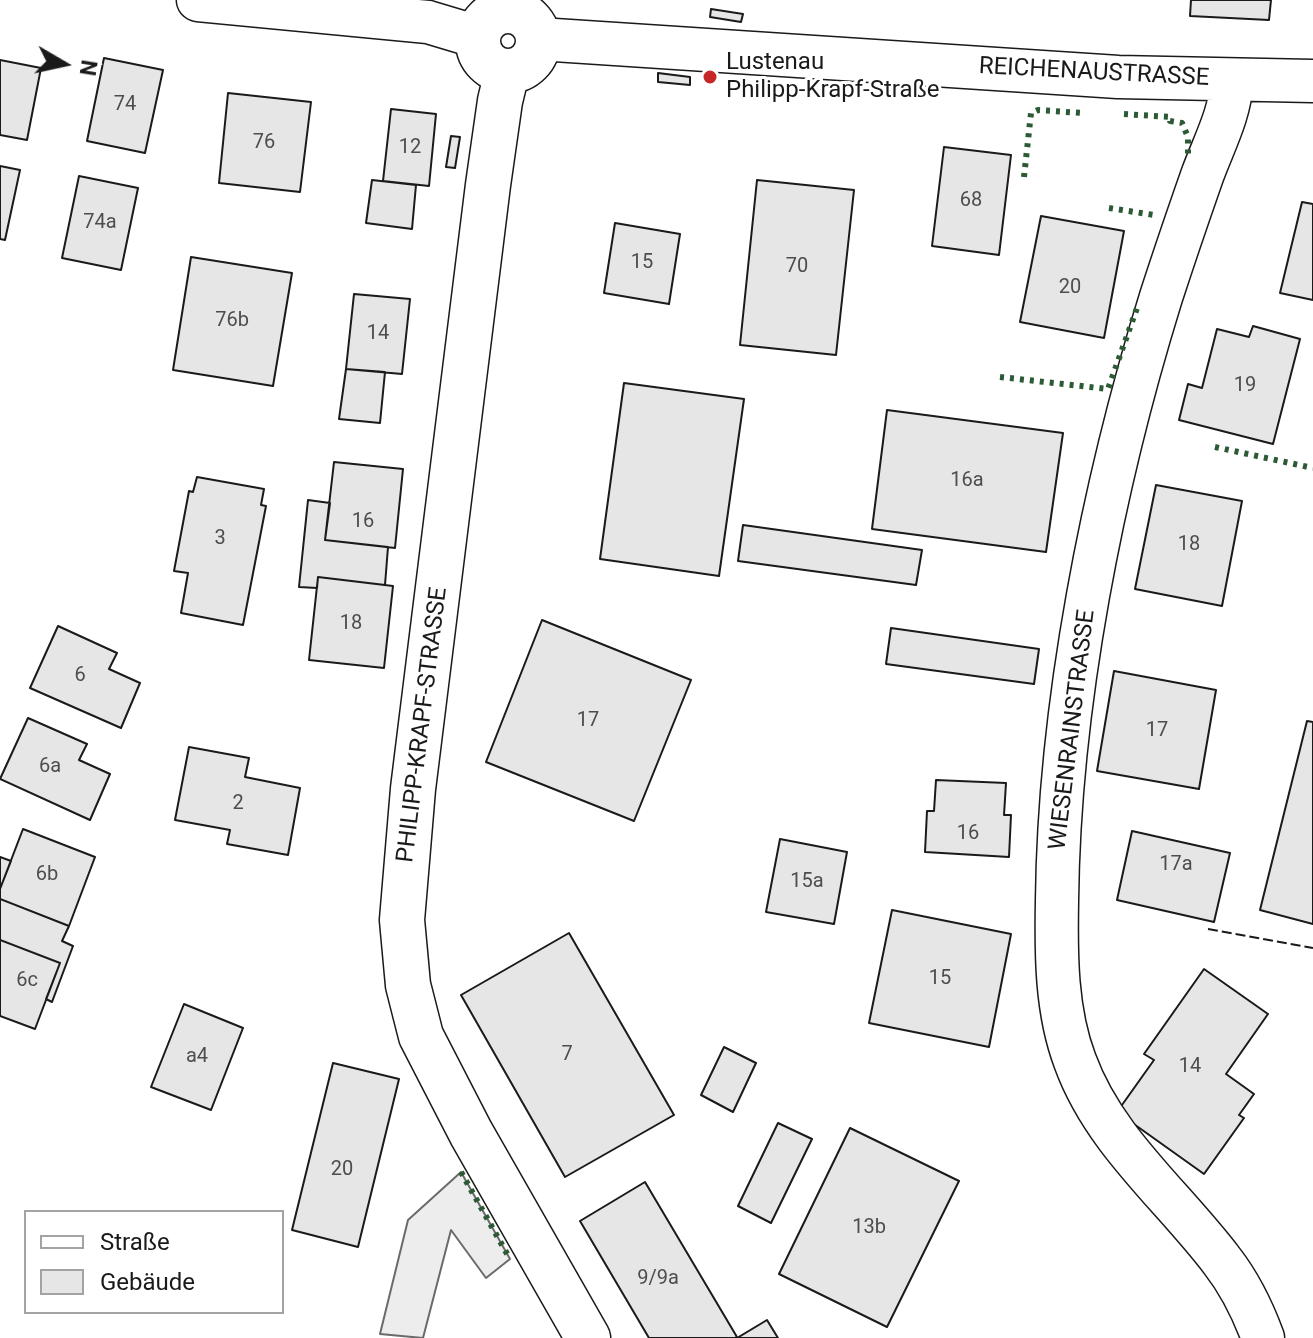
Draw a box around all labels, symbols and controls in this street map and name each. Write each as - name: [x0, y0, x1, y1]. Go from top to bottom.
- north arrow: [24, 24, 104, 104]
- place label: Lustenau Philipp-Krapf-Straße: [726, 49, 940, 105]
- street label: REICHENAUSTRASSE: [978, 53, 1210, 93]
- text: N: [75, 58, 102, 77]
- marker: Lustenau Philipp-Krapf-Straße: [701, 68, 719, 86]
- house number: 74: [114, 93, 136, 117]
- house number: 76: [253, 131, 275, 155]
- house number: 12: [399, 136, 421, 160]
- house number: 68: [960, 189, 982, 213]
- house number: 74a: [83, 211, 117, 235]
- house number: 15: [631, 251, 653, 275]
- house number: 70: [786, 255, 808, 279]
- house number: 20: [1059, 276, 1081, 300]
- house number: 76b: [215, 309, 249, 333]
- house number: 14: [367, 322, 389, 346]
- house number: 19: [1234, 374, 1256, 398]
- house number: 16a: [950, 469, 984, 493]
- house number: 16: [352, 510, 374, 534]
- house number: 3: [214, 527, 226, 551]
- house number: 18: [1178, 533, 1200, 557]
- street label: PHILIPP-KRAPF-STRASSE: [392, 586, 454, 864]
- street label: WIESENRAINSTRASSE: [1044, 608, 1102, 852]
- house number: 18: [340, 612, 362, 636]
- house number: 6: [74, 664, 86, 688]
- house number: 17: [577, 709, 599, 733]
- house number: 17: [1146, 719, 1168, 743]
- house number: 6a: [39, 755, 61, 779]
- house number: 2: [232, 792, 244, 816]
- house number: 16: [957, 822, 979, 846]
- house number: 17a: [1159, 853, 1193, 877]
- house number: 6b: [36, 863, 58, 887]
- house number: 15a: [790, 870, 824, 894]
- house number: 15: [929, 967, 951, 991]
- house number: 6c: [16, 969, 38, 993]
- house number: 7: [561, 1043, 573, 1067]
- house number: a4: [186, 1045, 208, 1069]
- house number: 14: [1179, 1055, 1201, 1079]
- house number: 20: [331, 1158, 353, 1182]
- legend: [24, 1210, 284, 1314]
- house number: 13b: [852, 1216, 886, 1240]
- text: Straße: [100, 1228, 170, 1256]
- house number: 9/9a: [637, 1267, 679, 1291]
- text: Gebäude: [100, 1268, 195, 1296]

